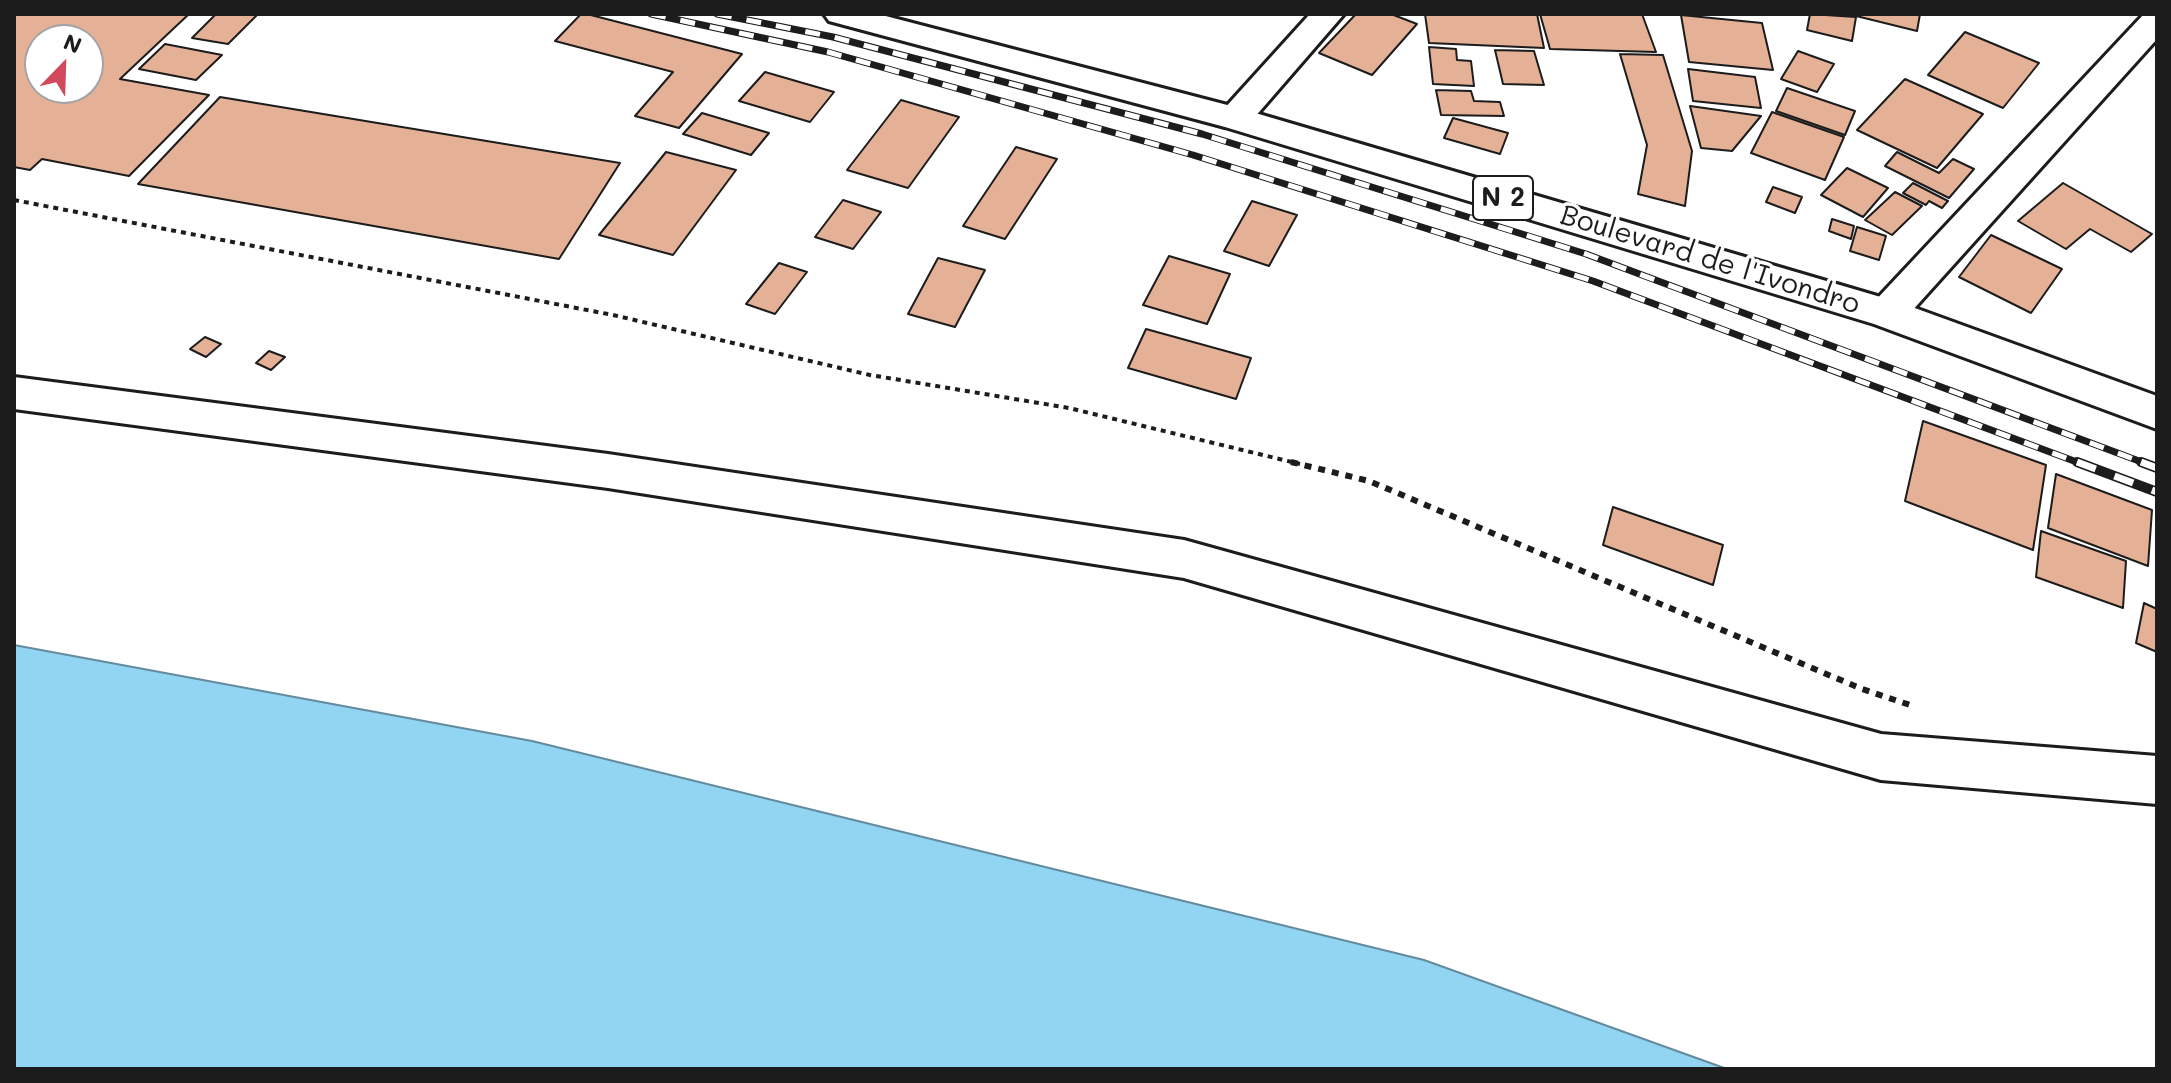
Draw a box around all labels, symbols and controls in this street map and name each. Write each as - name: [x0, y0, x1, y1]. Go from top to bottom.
- north arrow: [24, 24, 104, 104]
- text: N: [59, 27, 86, 60]
- road number: N 2: [1473, 176, 1533, 220]
- street label: Boulevard de l'Ivondro: [1556, 198, 1864, 322]

